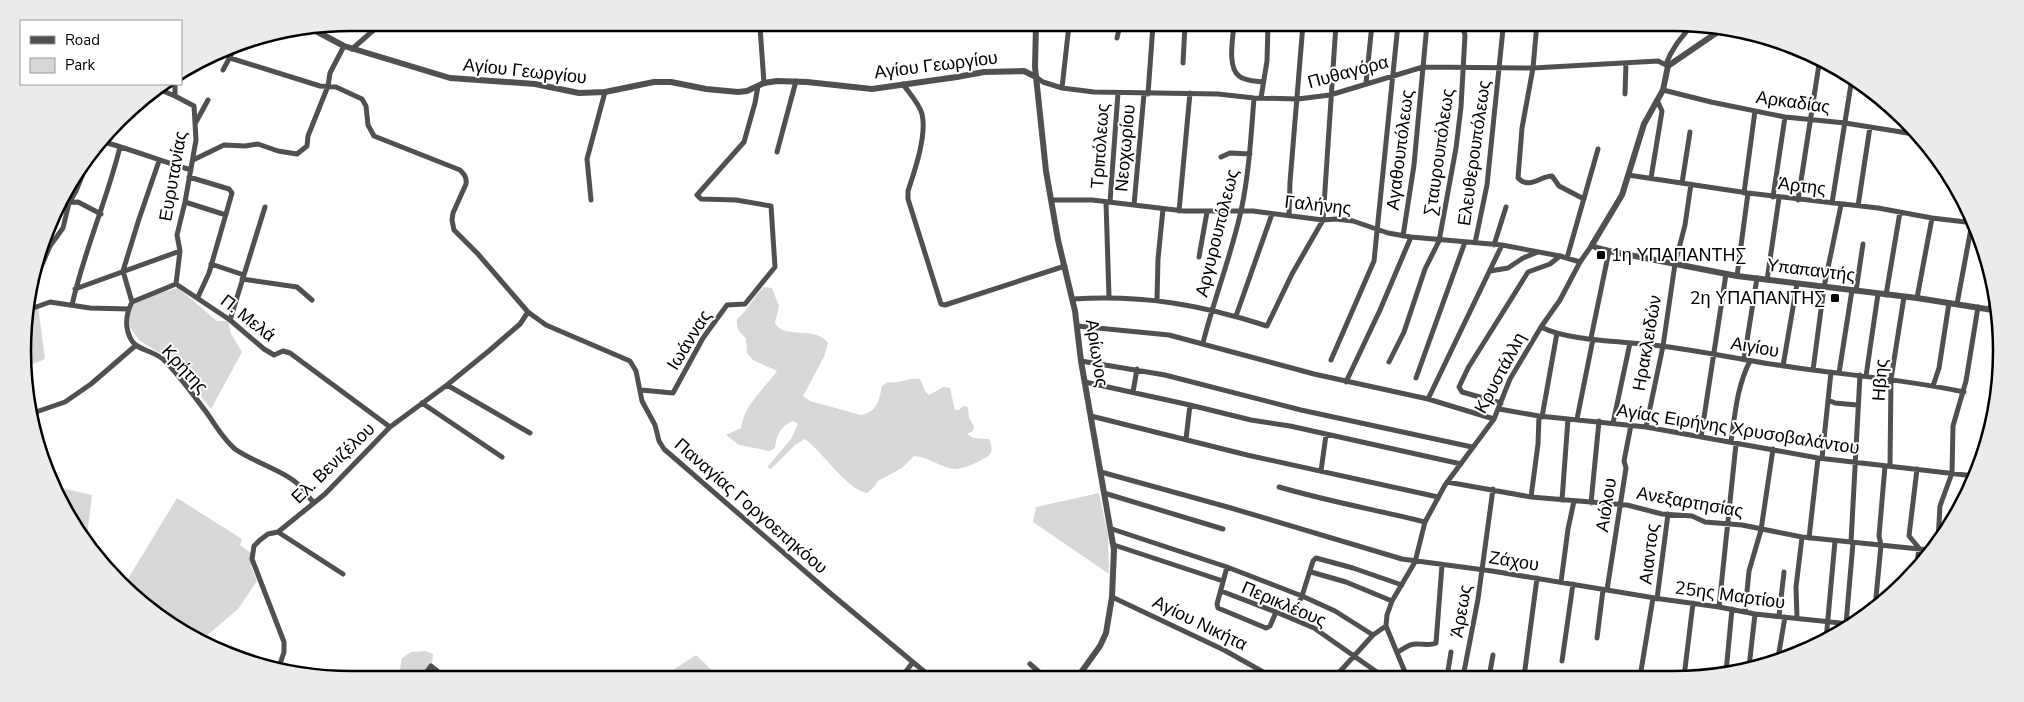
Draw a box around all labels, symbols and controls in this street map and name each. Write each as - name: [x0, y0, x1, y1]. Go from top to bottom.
- legend: [20, 20, 182, 85]
- text: Road: [65, 30, 100, 50]
- street label: Αγίου Γεωργίου: [873, 46, 999, 84]
- street label: Πυθαγόρα: [1305, 50, 1391, 94]
- street label: Αγίου Γεωργίου: [462, 53, 588, 89]
- text: Park: [65, 55, 95, 75]
- street label: Ελευθερουπόλεως: [1452, 78, 1496, 227]
- street label: Αρκαδίας: [1754, 85, 1832, 119]
- street label: Σταυρουπόλεως: [1418, 87, 1460, 217]
- street label: Αγαθουπόλεως: [1381, 88, 1419, 211]
- street label: Τριπόλεως: [1085, 102, 1115, 189]
- street label: Νεοχωρίου: [1109, 103, 1141, 193]
- street label: Ευρυτανίας: [153, 129, 193, 223]
- street label: Αργυρουπόλεως: [1189, 166, 1245, 300]
- street label: Άρτης: [1777, 171, 1828, 201]
- street label: Γαλήνης: [1283, 190, 1353, 220]
- place label: 1η ΥΠΑΠΑΝΤΗΣ: [1611, 243, 1746, 267]
- marker: 1η ΥΠΑΠΑΝΤΗΣ: [1595, 249, 1607, 261]
- street label: Υπαπαντής: [1765, 253, 1857, 287]
- place label: 2η ΥΠΑΠΑΝΤΗΣ: [1690, 286, 1825, 310]
- street label: Π. Μελά: [215, 289, 281, 347]
- marker: 2η ΥΠΑΠΑΝΤΗΣ: [1829, 292, 1841, 304]
- street label: Ηρακλειδών: [1627, 293, 1667, 393]
- street label: Ιωάννας: [661, 305, 717, 375]
- street label: Αρίωνος: [1080, 318, 1114, 389]
- street label: Κρυστάλλη: [1469, 328, 1531, 418]
- street label: Αιγίου: [1729, 331, 1781, 363]
- street label: Κρήτης: [156, 340, 214, 399]
- street label: Ηβης: [1867, 358, 1893, 402]
- street label: Αγίας Ειρήνης Χρυσοβαλάντου: [1615, 398, 1861, 460]
- street label: Ελ. Βενιζέλου: [286, 417, 380, 509]
- street label: Παναγίας Γοργοεπηκόου: [669, 433, 833, 579]
- street label: Αιόλου: [1590, 476, 1622, 534]
- street label: Ανεξαρτησίας: [1635, 481, 1746, 523]
- street label: Αιαντος: [1633, 522, 1665, 586]
- street label: Ζάχου: [1487, 545, 1541, 577]
- street label: Περικλέους: [1238, 575, 1330, 633]
- street label: 25ης Μαρτίου: [1673, 575, 1787, 615]
- street label: Άρεως: [1445, 582, 1477, 639]
- street label: Αγίου Νικήτα: [1149, 590, 1251, 656]

